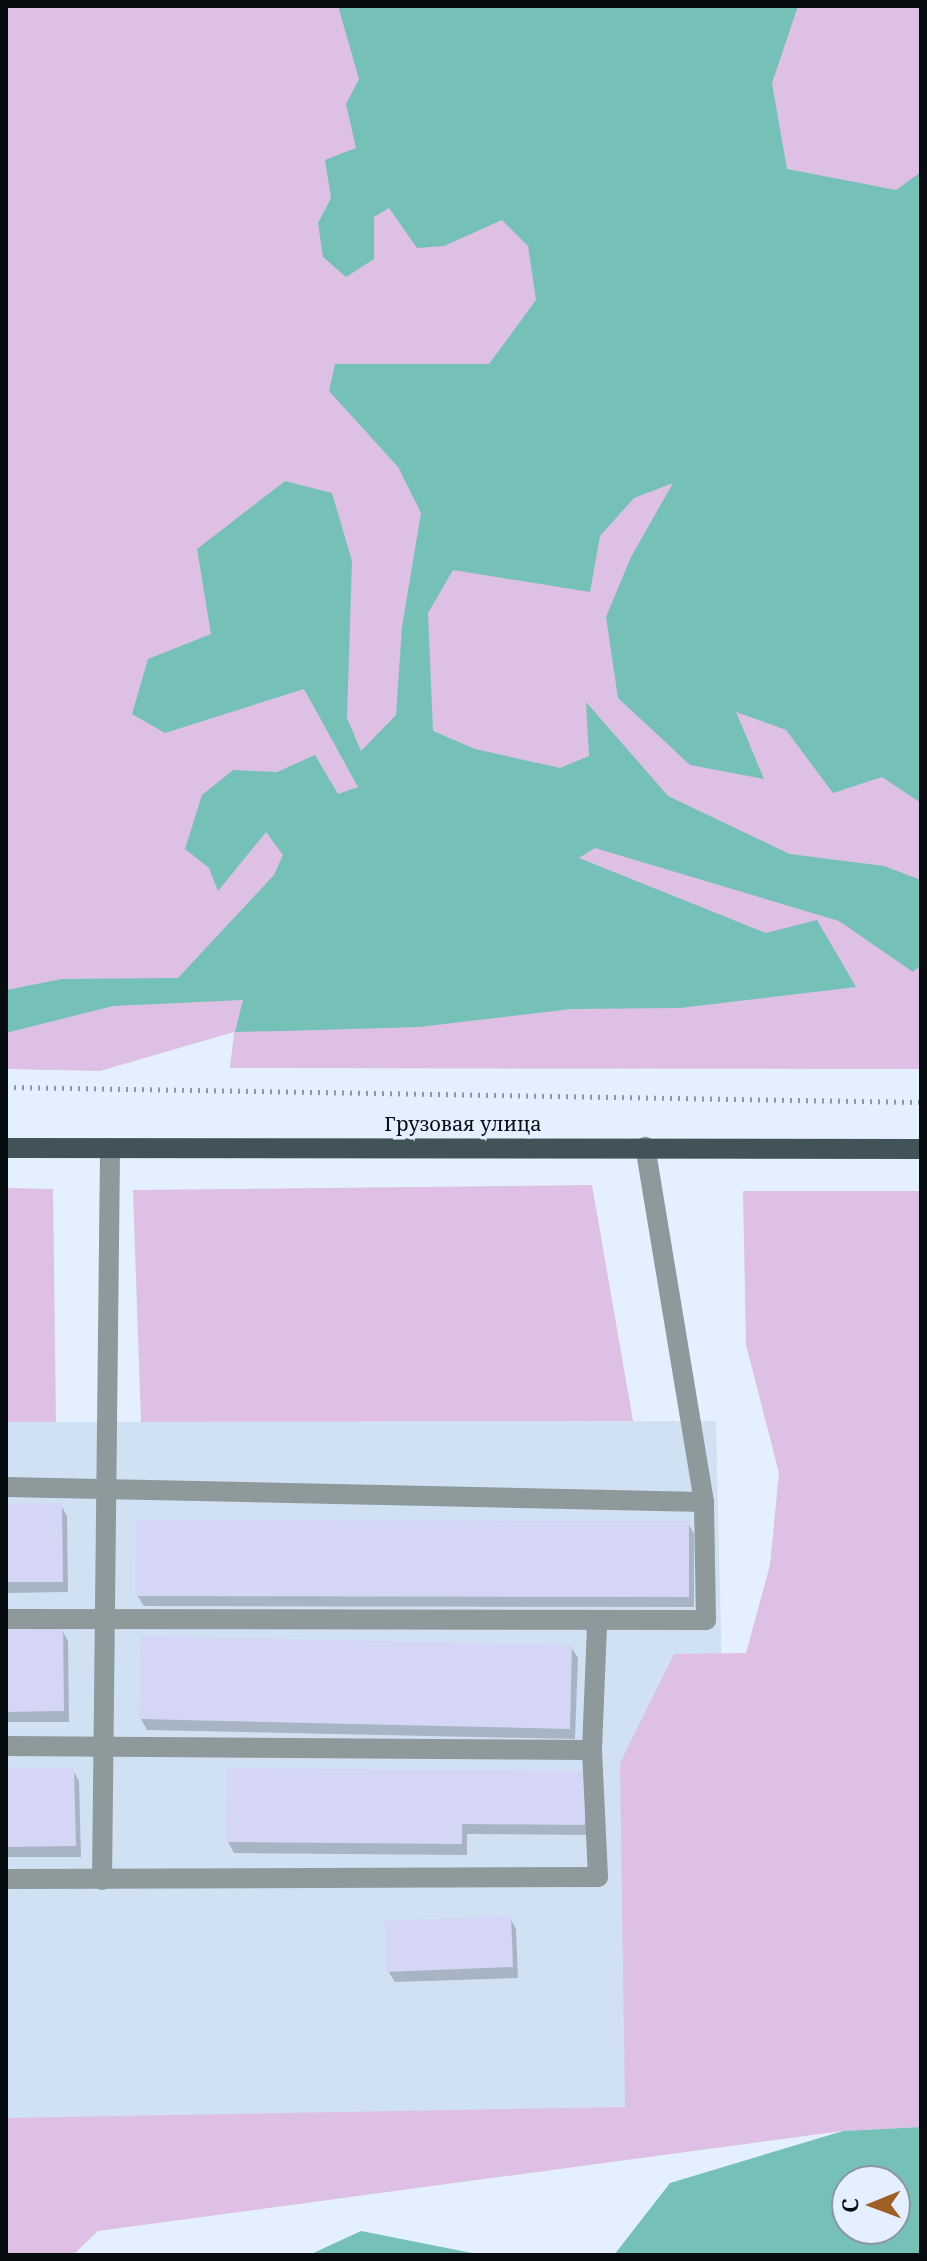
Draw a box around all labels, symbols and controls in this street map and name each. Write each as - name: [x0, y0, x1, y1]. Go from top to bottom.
- street label: Грузовая улица: [384, 1111, 542, 1135]
- north arrow: [831, 2165, 911, 2245]
- text: С: [834, 2198, 864, 2213]

